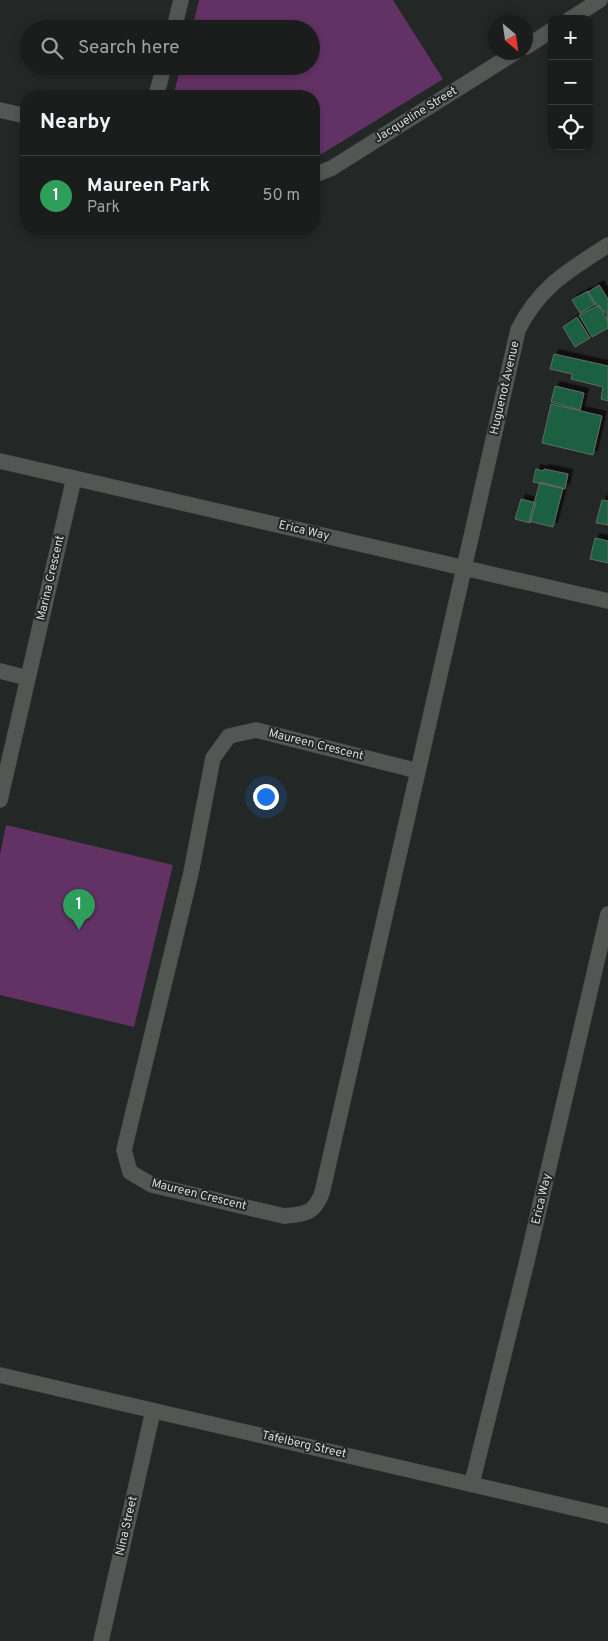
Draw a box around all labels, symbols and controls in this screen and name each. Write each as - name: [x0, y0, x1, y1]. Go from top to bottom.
- north arrow: [488, 15, 533, 60]
- map controls: [548, 15, 593, 150]
- button: +: [548, 15, 593, 60]
- search box: [20, 20, 320, 75]
- icon: search: [38, 34, 66, 62]
- text: Search here: [78, 36, 180, 60]
- button: −: [548, 60, 593, 105]
- street label: Jacqueline Street: [372, 83, 460, 147]
- button: locate: [548, 105, 593, 150]
- text: Nearby: [40, 109, 111, 136]
- text: Maureen Park: [87, 174, 210, 198]
- text: 1: [53, 186, 59, 206]
- text: 50 m: [263, 186, 300, 206]
- text: Park: [87, 198, 120, 218]
- street label: Huguenot Avenue: [486, 340, 524, 436]
- street label: Erica Way: [277, 517, 331, 545]
- street label: Marina Crescent: [33, 534, 69, 622]
- street label: Maureen Crescent: [267, 725, 365, 765]
- your location: [253, 784, 279, 810]
- pin: 1: [63, 889, 95, 930]
- street label: Erica Way: [528, 1172, 556, 1226]
- street label: Maureen Crescent: [150, 1175, 248, 1215]
- street label: Tafelberg Street: [260, 1427, 348, 1463]
- street label: Nina Street: [112, 1495, 142, 1557]

